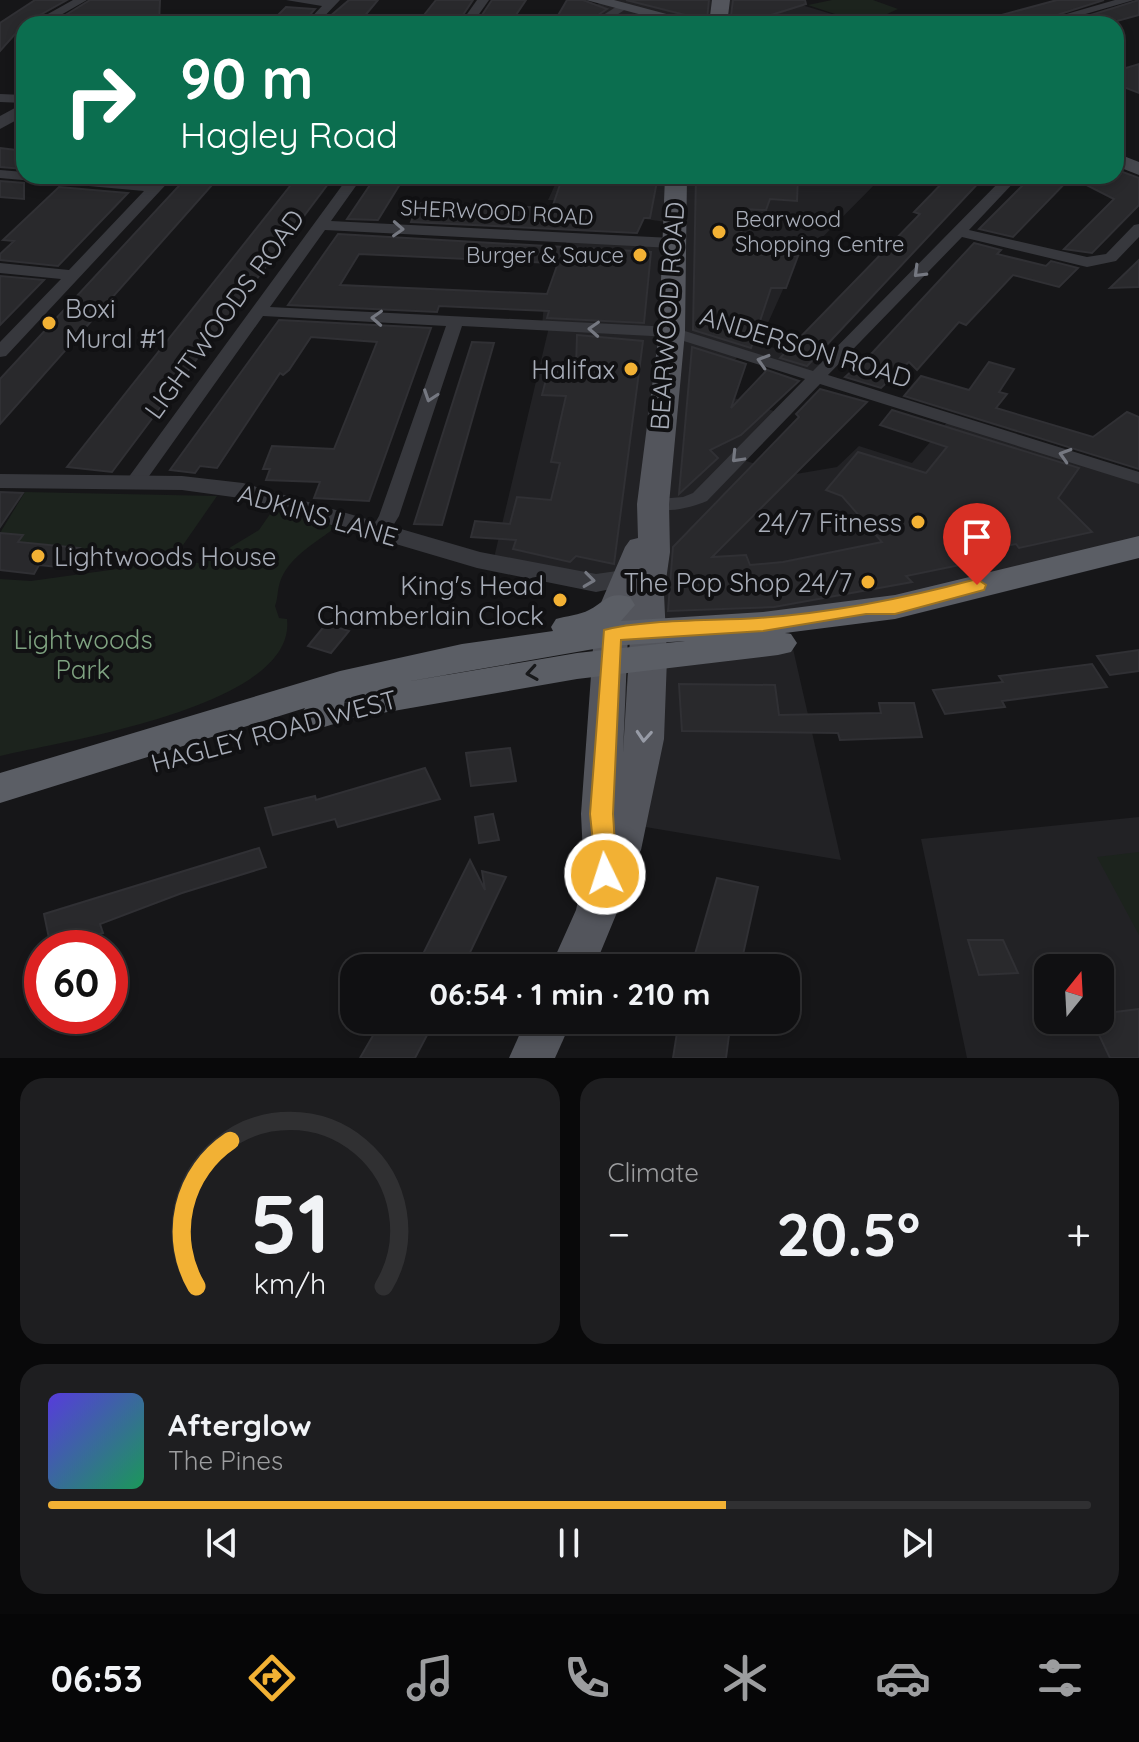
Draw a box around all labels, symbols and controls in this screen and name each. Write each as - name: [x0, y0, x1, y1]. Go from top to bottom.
- text: 90 m: [180, 43, 314, 113]
- icon: right: [48, 48, 152, 152]
- text: Hagley Road: [180, 112, 398, 157]
- street label: SHERWOOD ROAD: [400, 193, 594, 231]
- street label: BEARWOOD ROAD: [643, 201, 691, 431]
- street label: LIGHTWOODS ROAD: [137, 203, 311, 425]
- place label: Bearwood Shopping Centre: [735, 205, 904, 258]
- one-way arrow: [392, 221, 405, 238]
- marker: Bearwood Shopping Centre: [710, 223, 728, 241]
- place label: Burger & Sauce: [466, 241, 624, 269]
- marker: Burger & Sauce: [631, 246, 649, 264]
- one-way arrow: [914, 262, 928, 277]
- place label: Boxi Mural #1: [65, 292, 166, 355]
- street label: ANDERSON ROAD: [696, 299, 916, 395]
- one-way arrow: [370, 310, 383, 327]
- marker: Boxi Mural #1: [40, 314, 58, 332]
- one-way arrow: [587, 320, 600, 337]
- place label: Halifax: [531, 353, 615, 386]
- one-way arrow: [757, 354, 770, 370]
- marker: Halifax: [622, 360, 640, 378]
- one-way arrow: [423, 388, 440, 402]
- one-way arrow: [732, 448, 746, 463]
- one-way arrow: [1058, 448, 1072, 464]
- street label: ADKINS LANE: [234, 476, 402, 554]
- pin: [943, 503, 1011, 585]
- place label: 24/7 Fitness: [757, 506, 902, 539]
- marker: 24/7 Fitness: [909, 513, 927, 531]
- icon: arrive: [955, 515, 999, 559]
- place label: Lightwoods House: [54, 540, 276, 573]
- marker: Lightwoods House: [29, 547, 47, 565]
- place label: The Pop Shop 24/7: [623, 566, 852, 599]
- place label: King's Head Chamberlain Clock: [317, 569, 544, 632]
- one-way arrow: [583, 572, 596, 589]
- marker: The Pop Shop 24/7: [859, 573, 877, 591]
- marker: King's Head Chamberlain Clock: [551, 591, 569, 609]
- park label: Lightwoods Park: [13, 623, 153, 686]
- one-way arrow: [525, 664, 538, 681]
- street label: HAGLEY ROAD WEST: [147, 682, 401, 780]
- one-way arrow: [636, 730, 653, 743]
- position arrow: [563, 832, 647, 916]
- speed limit sign: 60: [24, 930, 128, 1034]
- north arrow: [1034, 954, 1114, 1034]
- map controls: [1034, 954, 1114, 1034]
- text: 06:54 · 1 min · 210 m: [430, 975, 710, 1013]
- text: Climate: [608, 1156, 699, 1189]
- text: 51: [250, 1170, 330, 1274]
- text: 20.5°: [776, 1196, 920, 1271]
- text: −: [608, 1206, 630, 1261]
- text: +: [1066, 1206, 1091, 1261]
- text: km/h: [253, 1265, 326, 1301]
- text: Afterglow: [168, 1406, 311, 1444]
- text: The Pines: [168, 1444, 283, 1477]
- icon: previous: [200, 1521, 244, 1565]
- icon: pause: [547, 1521, 591, 1565]
- icon: next: [895, 1521, 939, 1565]
- icon: directions: [244, 1650, 300, 1706]
- icon: music: [402, 1650, 458, 1706]
- icon: phone: [559, 1650, 615, 1706]
- icon: climate: [717, 1650, 773, 1706]
- icon: car: [875, 1650, 931, 1706]
- icon: filters: [1032, 1650, 1088, 1706]
- text: 06:53: [51, 1656, 143, 1701]

